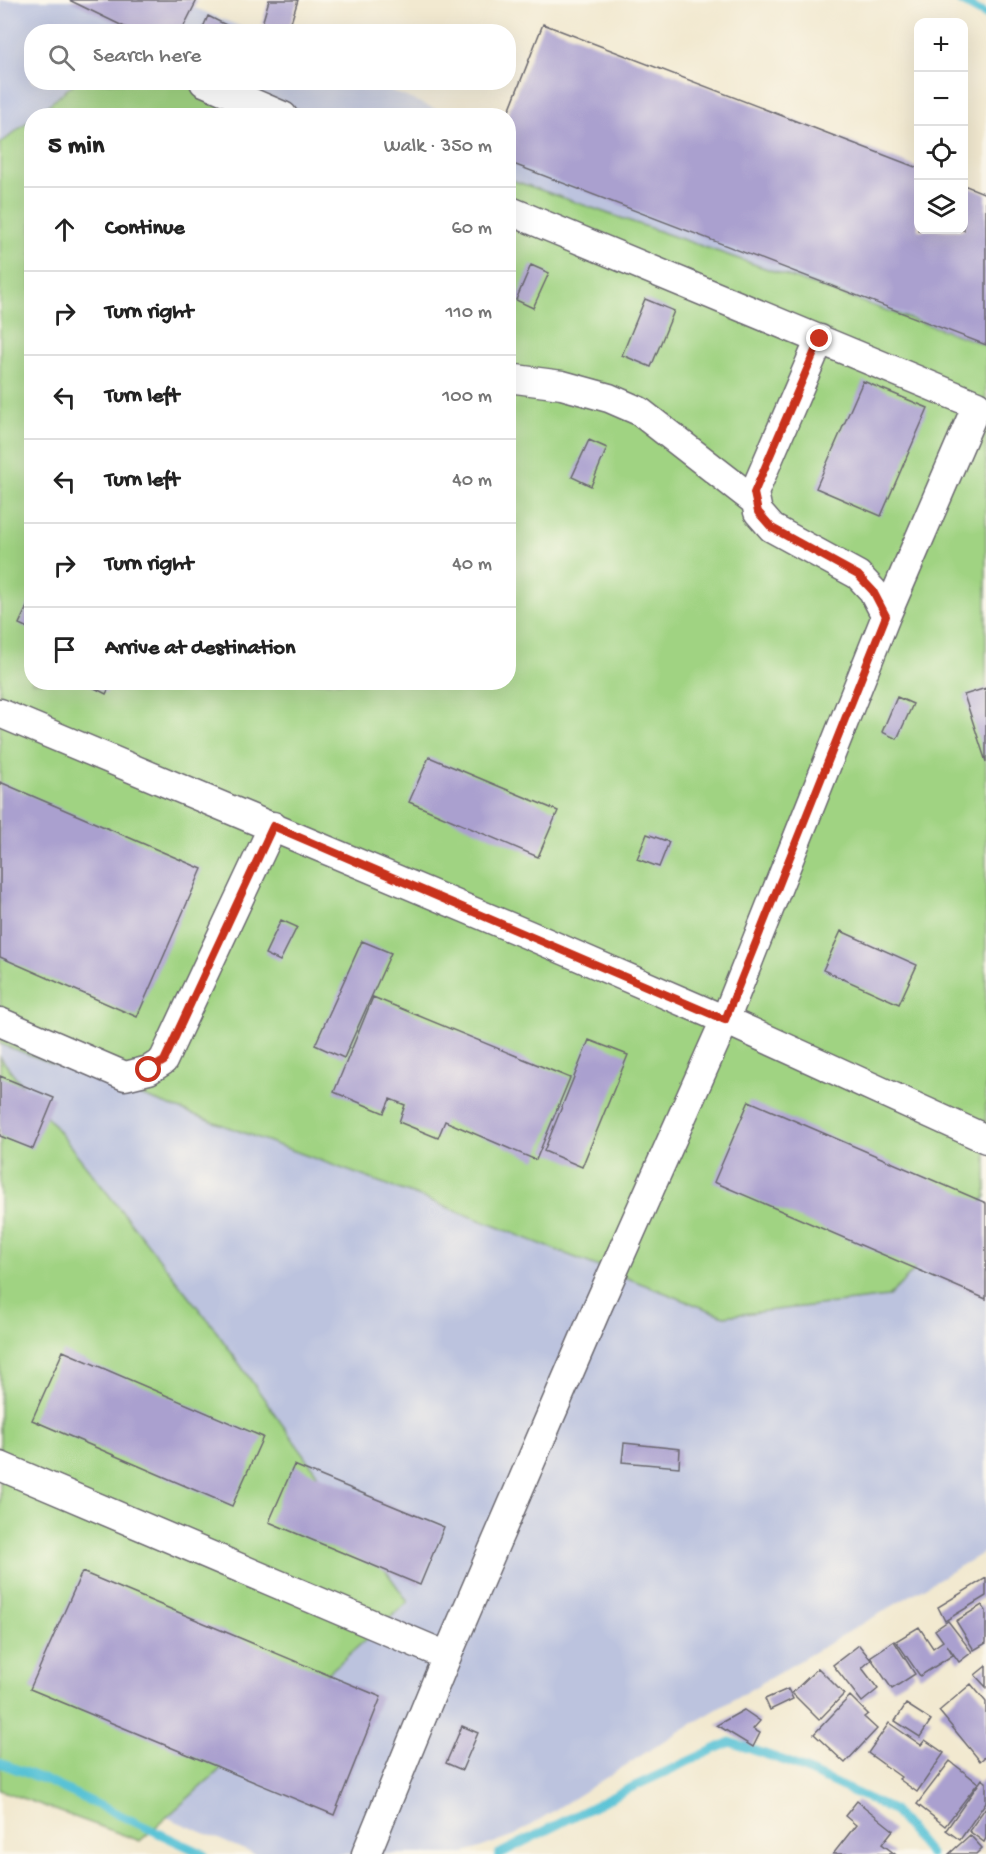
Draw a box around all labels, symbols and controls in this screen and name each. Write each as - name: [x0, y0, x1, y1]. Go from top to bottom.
- map controls: [914, 18, 968, 234]
- button: +: [914, 18, 968, 72]
- search box: [24, 24, 516, 90]
- icon: search: [45, 41, 78, 74]
- text: Search here: [93, 44, 201, 70]
- button: −: [914, 72, 968, 126]
- button: locate: [914, 126, 968, 180]
- text: 5 min: [48, 132, 104, 163]
- text: Walk · 350 m: [384, 136, 492, 159]
- button: layers: [914, 180, 968, 234]
- icon: ahead: [48, 213, 81, 246]
- text: Continue: [105, 216, 185, 242]
- text: 60 m: [452, 218, 492, 241]
- icon: right: [48, 297, 81, 330]
- text: Turn right: [105, 300, 193, 326]
- text: 110 m: [446, 302, 492, 325]
- route end: [806, 325, 832, 351]
- icon: left: [48, 381, 81, 414]
- text: Turn left: [105, 384, 179, 410]
- text: 100 m: [442, 386, 492, 409]
- icon: left: [48, 465, 81, 498]
- text: Turn left: [105, 468, 179, 494]
- text: 40 m: [452, 470, 492, 493]
- icon: right: [48, 549, 81, 582]
- text: Turn right: [105, 552, 193, 578]
- text: 40 m: [452, 554, 492, 577]
- icon: arrive: [48, 633, 81, 666]
- text: Arrive at destination: [105, 636, 295, 662]
- route start: [135, 1056, 161, 1082]

